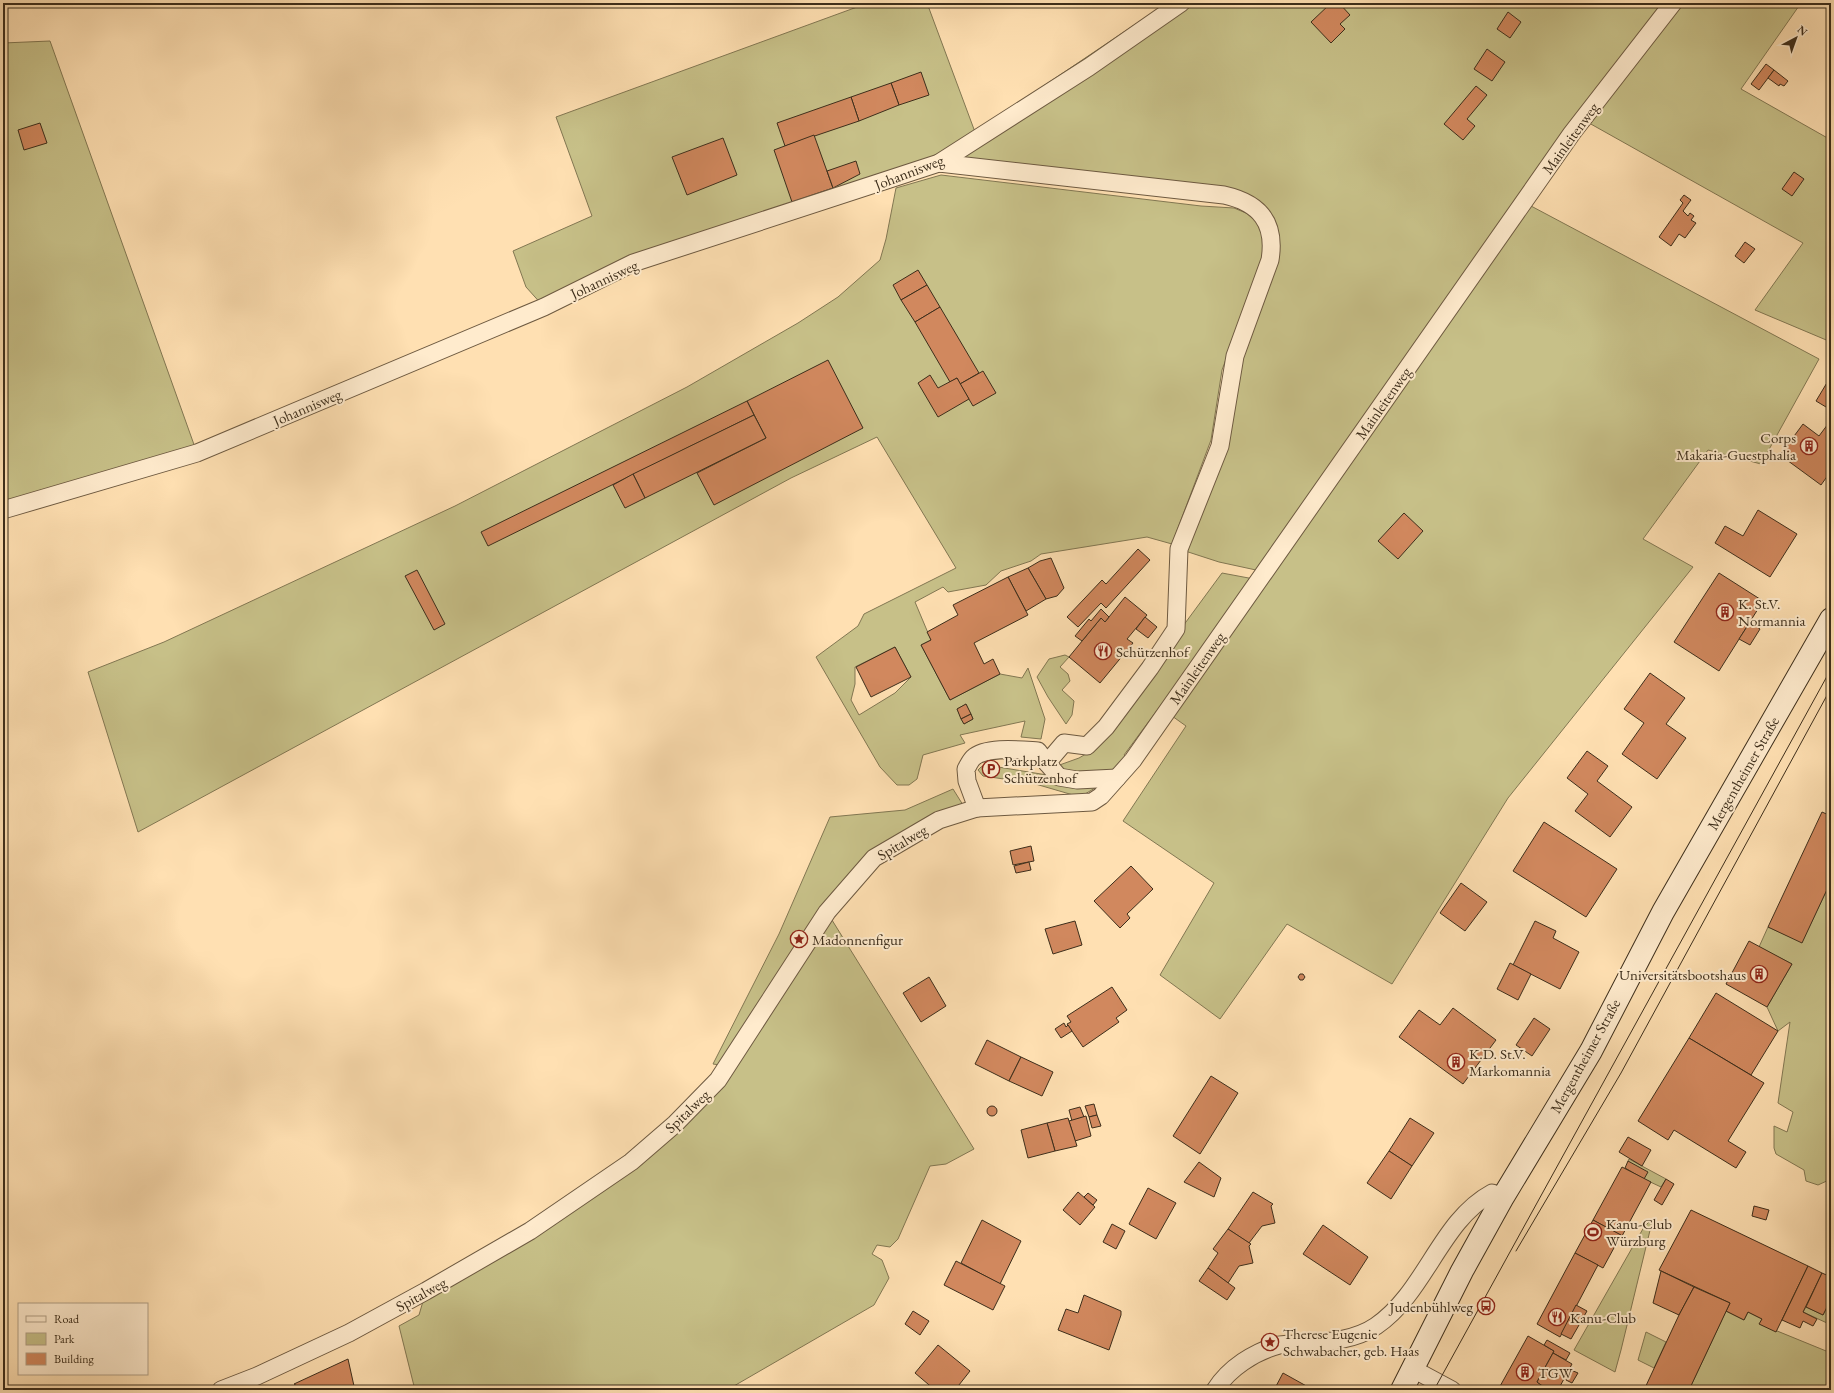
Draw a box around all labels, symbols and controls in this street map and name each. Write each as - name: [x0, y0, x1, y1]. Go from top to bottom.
- north arrow: [1776, 18, 1816, 58]
- text: N: [1795, 22, 1811, 39]
- street label: Mainleitenweg: [1538, 98, 1603, 178]
- street label: Johannisweg: [870, 150, 947, 195]
- street label: Johannisweg: [565, 255, 641, 304]
- street label: Mainleitenweg: [1351, 363, 1415, 443]
- street label: Johannisweg: [268, 384, 345, 431]
- place label: Corps Makaria-Guestphalia: [1676, 428, 1796, 464]
- building icon: Corps Makaria-Guestphalia: [1799, 436, 1819, 456]
- place label: K. St.V. Normannia: [1738, 594, 1805, 630]
- building icon: K. St.V. Normannia: [1715, 602, 1735, 622]
- street label: Mainleitenweg: [1165, 628, 1229, 708]
- restaurant icon: Schützenhof: [1093, 641, 1113, 661]
- place label: Schützenhof: [1116, 642, 1191, 661]
- street label: Mergentheimer Straße: [1703, 713, 1783, 833]
- place label: Parkplatz Schützenhof: [1004, 751, 1079, 787]
- parking icon: Parkplatz Schützenhof: [981, 759, 1001, 779]
- street label: Spitalweg: [874, 819, 931, 864]
- place icon: Madonnenfigur: [789, 929, 809, 949]
- place label: Madonnenfigur: [812, 930, 903, 949]
- building icon: Universitätsbootshaus: [1749, 964, 1769, 984]
- place label: Universitätsbootshaus: [1619, 965, 1746, 984]
- street label: Mergentheimer Straße: [1546, 995, 1624, 1117]
- place label: K.D. St.V. Markomannia: [1469, 1044, 1551, 1080]
- building icon: K.D. St.V. Markomannia: [1446, 1052, 1466, 1072]
- street label: Spitalweg: [661, 1085, 714, 1137]
- place label: Kanu-Club Würzburg: [1606, 1214, 1672, 1250]
- sports icon: Kanu-Club Würzburg: [1583, 1222, 1603, 1242]
- street label: Spitalweg: [392, 1272, 450, 1316]
- bus stop icon: Judenbühlweg: [1476, 1296, 1496, 1316]
- place label: Judenbühlweg: [1387, 1297, 1473, 1316]
- legend: [18, 1303, 148, 1375]
- restaurant icon: Kanu-Club: [1547, 1307, 1567, 1327]
- place label: Kanu-Club: [1570, 1308, 1636, 1327]
- text: Road: [54, 1311, 80, 1327]
- place label: Therese Eugenie Schwabacher, geb. Haas: [1283, 1324, 1419, 1360]
- text: Park: [54, 1331, 75, 1347]
- place icon: Therese Eugenie Schwabacher, geb. Haas: [1260, 1332, 1280, 1352]
- text: Building: [54, 1351, 95, 1367]
- building icon: TGW: [1515, 1362, 1535, 1382]
- place label: TGW: [1538, 1363, 1573, 1382]

